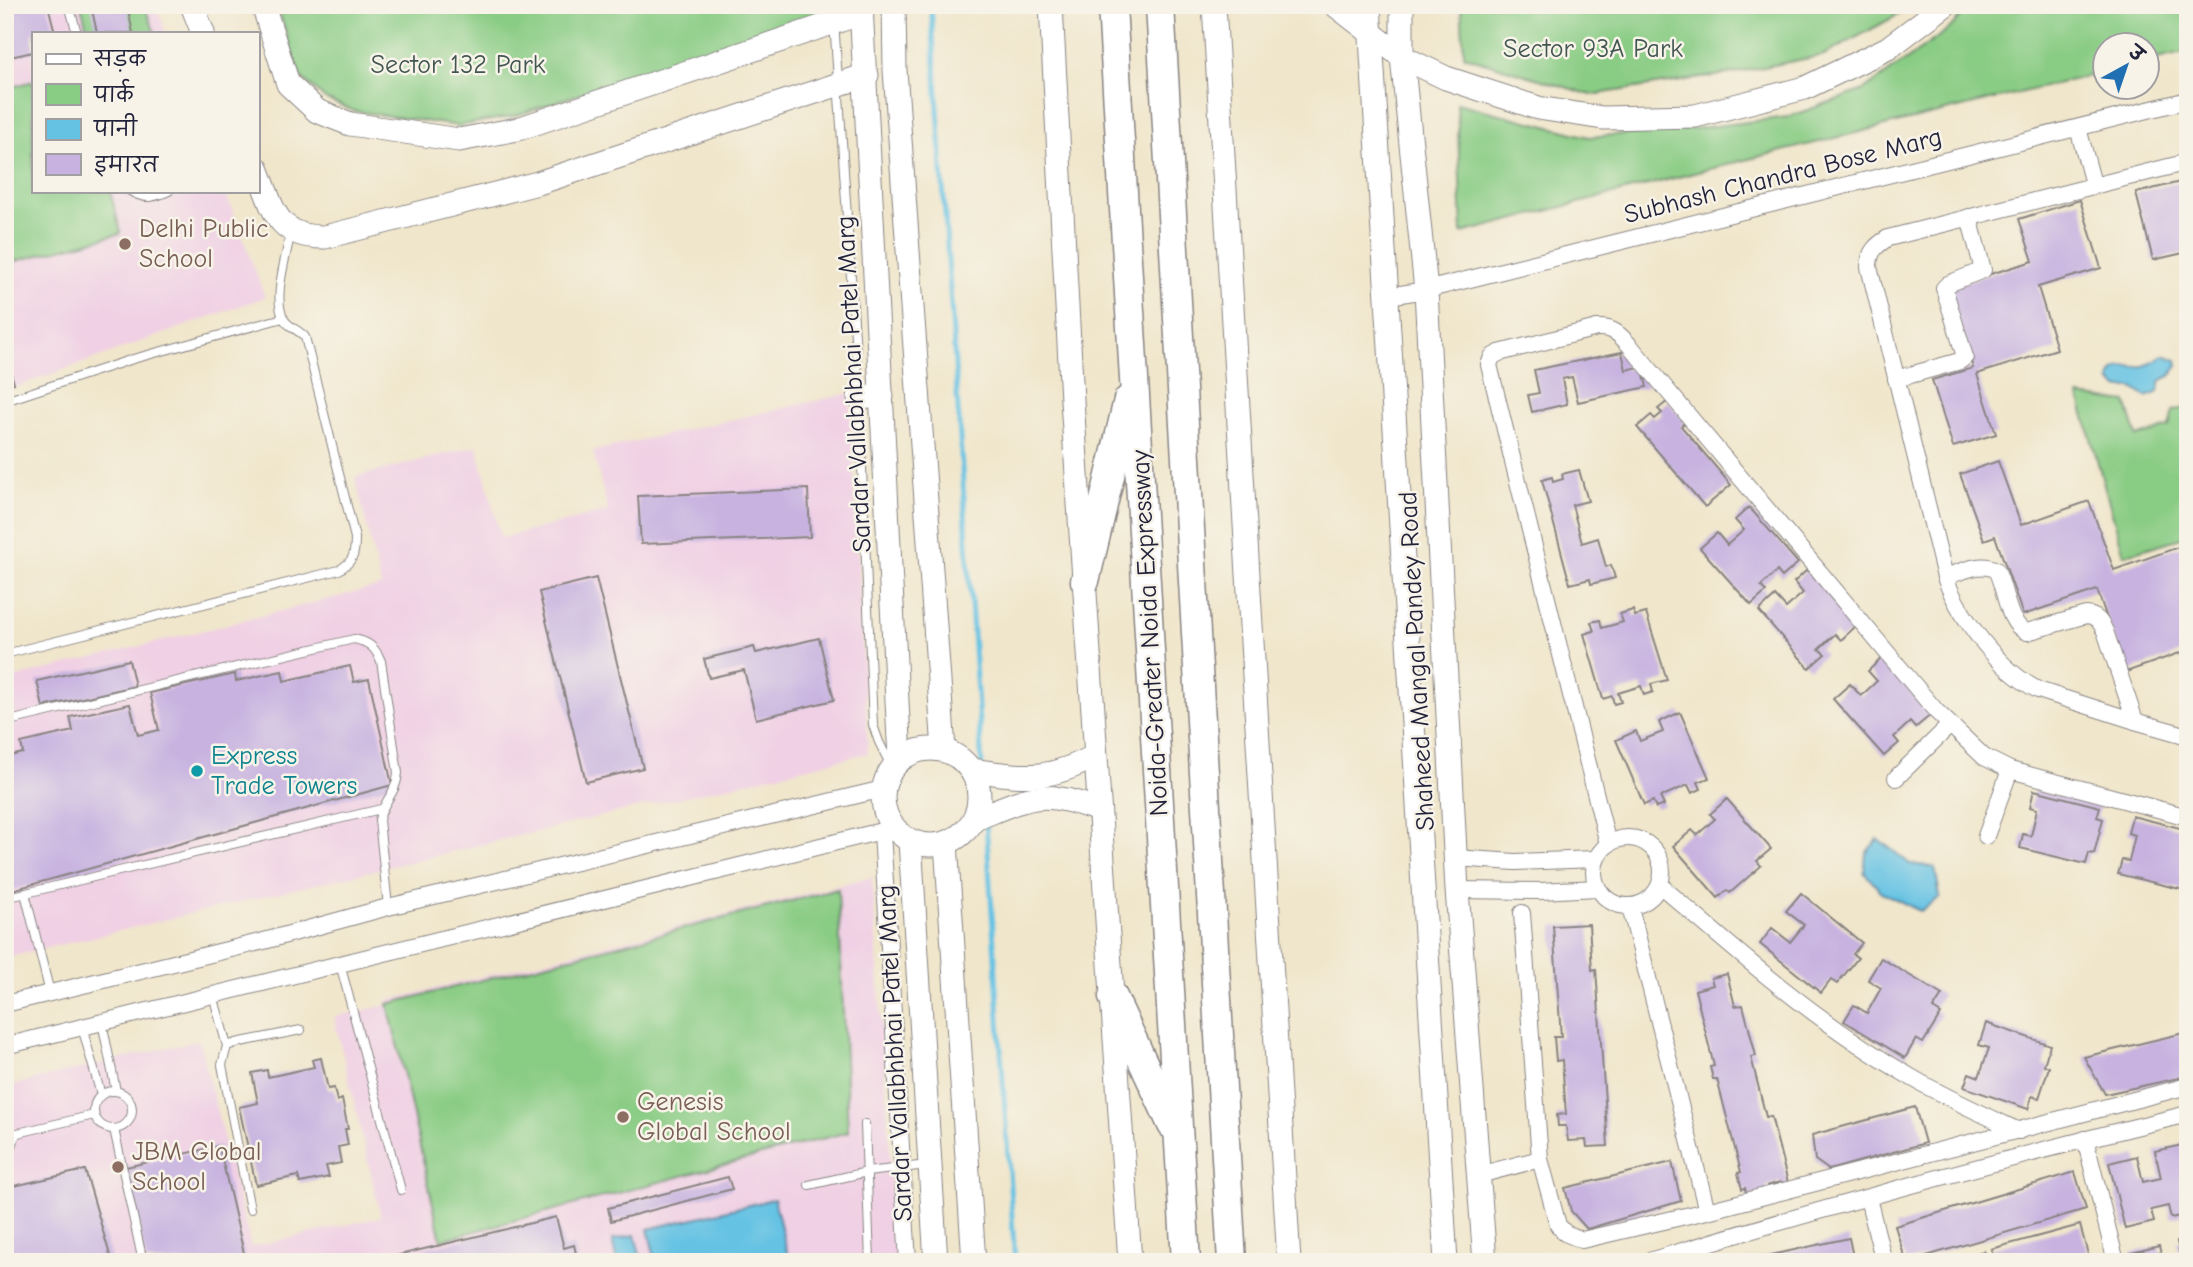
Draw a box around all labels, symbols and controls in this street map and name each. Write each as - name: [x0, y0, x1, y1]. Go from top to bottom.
- legend: [32, 32, 259, 192]
- north arrow: [2092, 32, 2162, 102]
- park label: Sector 93A Park: [1503, 34, 1683, 64]
- text: उ: [2123, 40, 2150, 68]
- text: सड़क: [93, 47, 147, 72]
- park label: Sector 132 Park: [371, 50, 546, 80]
- text: पार्क: [93, 78, 135, 107]
- text: पानी: [93, 113, 139, 141]
- street label: Subhash Chandra Bose Marg: [1621, 122, 1945, 230]
- text: इमारत: [94, 153, 160, 177]
- place label: Delhi Public School: [139, 214, 268, 274]
- street label: Sardar Vallabhbhai Patel Marg: [830, 215, 878, 553]
- marker: Delhi Public School: [117, 236, 133, 252]
- street label: Noida-Greater Noida Expressway: [1125, 449, 1175, 817]
- street label: Shaheed Mangal Pandey Road: [1393, 491, 1441, 831]
- place label: Express Trade Towers: [211, 741, 357, 801]
- marker: Express Trade Towers: [189, 763, 205, 779]
- street label: Sardar Vallabhbhai Patel Marg: [871, 884, 919, 1222]
- place label: Genesis Global School: [637, 1087, 791, 1147]
- marker: Genesis Global School: [615, 1109, 631, 1125]
- place label: JBM Global School: [132, 1137, 262, 1197]
- marker: JBM Global School: [110, 1159, 126, 1175]

